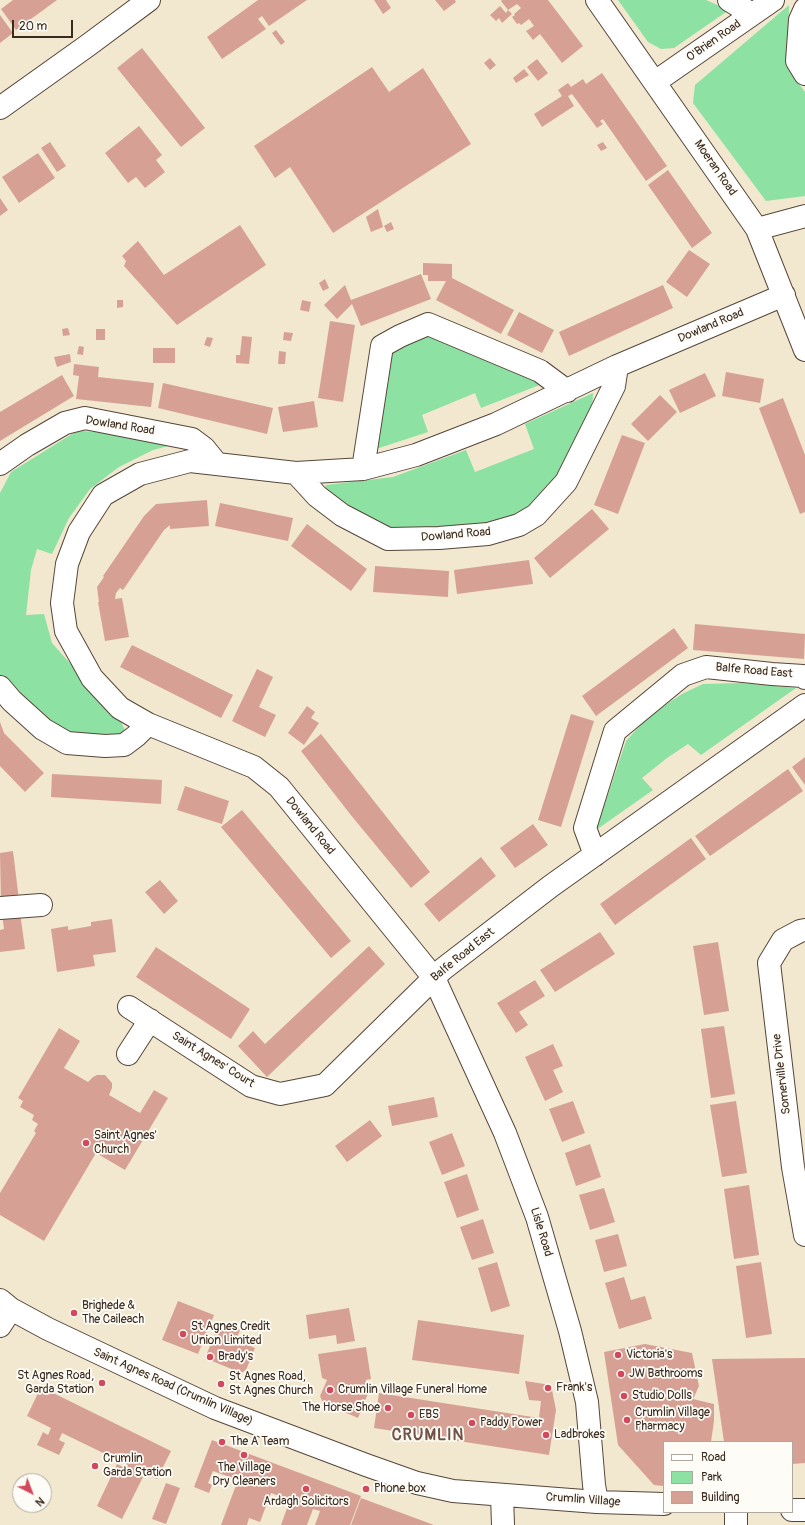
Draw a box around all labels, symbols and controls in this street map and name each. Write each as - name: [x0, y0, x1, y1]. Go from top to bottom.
- scale bar: [14, 12, 75, 38]
- street label: O'Brien Road: [684, 17, 744, 65]
- text: 20 m: [19, 19, 47, 34]
- street label: Moeran Road: [691, 137, 739, 199]
- street label: Dowland Road: [676, 306, 746, 346]
- street label: Dowland Road: [84, 413, 156, 439]
- street label: Dowland Road: [420, 525, 492, 545]
- street label: Balfe Road East: [715, 660, 793, 682]
- street label: Dowland Road: [282, 794, 338, 858]
- street label: Balfe Road East: [428, 925, 498, 985]
- street label: Saint Agnes' Court: [169, 1029, 257, 1091]
- street label: Somerville Drive: [770, 1033, 794, 1115]
- place label: Saint Agnes' Church: [94, 1129, 157, 1157]
- marker: Saint Agnes' Church: [81, 1138, 91, 1148]
- street label: Lisle Road: [527, 1206, 555, 1258]
- place label: Brighede & The Caileach: [82, 1299, 144, 1327]
- marker: Brighede & The Caileach: [69, 1308, 79, 1318]
- place label: St Agnes Credit Union Limited: [191, 1320, 270, 1348]
- marker: St Agnes Credit Union Limited: [178, 1329, 188, 1339]
- street label: Saint Agnes Road (Crumlin Village): [91, 1345, 255, 1429]
- place label: Victoria's: [626, 1348, 672, 1362]
- place label: Brady's: [218, 1350, 253, 1364]
- marker: Victoria's: [613, 1350, 623, 1360]
- marker: Brady's: [205, 1352, 215, 1362]
- place label: JW Bathrooms: [629, 1367, 702, 1381]
- place label: St Agnes Road, Garda Station: [17, 1369, 94, 1397]
- marker: JW Bathrooms: [616, 1369, 626, 1379]
- place label: St Agnes Road, St Agnes Church: [229, 1370, 313, 1398]
- marker: St Agnes Road, Garda Station: [97, 1378, 107, 1388]
- marker: St Agnes Road, St Agnes Church: [216, 1379, 226, 1389]
- place label: Frank's: [556, 1381, 592, 1395]
- place label: Crumlin Village Funeral Home: [338, 1383, 487, 1397]
- marker: Frank's: [543, 1383, 553, 1393]
- marker: Crumlin Village Funeral Home: [325, 1385, 335, 1395]
- place label: Studio Dolls: [632, 1389, 692, 1403]
- marker: Studio Dolls: [619, 1391, 629, 1401]
- place label: The Horse Shoe: [302, 1401, 380, 1415]
- marker: The Horse Shoe: [383, 1403, 393, 1413]
- place label: Crumlin Village Pharmacy: [635, 1406, 710, 1434]
- place label: EBS: [419, 1408, 439, 1422]
- marker: EBS: [406, 1410, 416, 1420]
- marker: Crumlin Village Pharmacy: [622, 1415, 632, 1425]
- place label: Paddy Power: [480, 1416, 542, 1430]
- marker: Paddy Power: [467, 1418, 477, 1428]
- district label: CRUMLIN: [392, 1426, 464, 1446]
- place label: Ladbrokes: [554, 1428, 605, 1442]
- marker: Ladbrokes: [541, 1430, 551, 1440]
- place label: The A Team: [230, 1435, 289, 1449]
- marker: The A Team: [217, 1437, 227, 1447]
- legend: [663, 1441, 793, 1513]
- marker: The Village Dry Cleaners: [239, 1450, 249, 1460]
- text: Road: [701, 1450, 726, 1465]
- place label: Crumlin Garda Station: [103, 1452, 172, 1480]
- marker: Crumlin Garda Station: [90, 1461, 100, 1471]
- place label: The Village Dry Cleaners: [212, 1461, 276, 1489]
- text: Park: [701, 1470, 722, 1485]
- north arrow: [12, 1473, 52, 1513]
- place label: Phone box: [374, 1482, 426, 1496]
- marker: Ardagh Solicitors: [301, 1484, 311, 1494]
- marker: Phone box: [361, 1484, 371, 1494]
- street label: Crumlin Village: [545, 1490, 621, 1510]
- text: Building: [701, 1490, 740, 1505]
- text: N: [33, 1494, 47, 1509]
- place label: Ardagh Solicitors: [263, 1495, 349, 1509]

